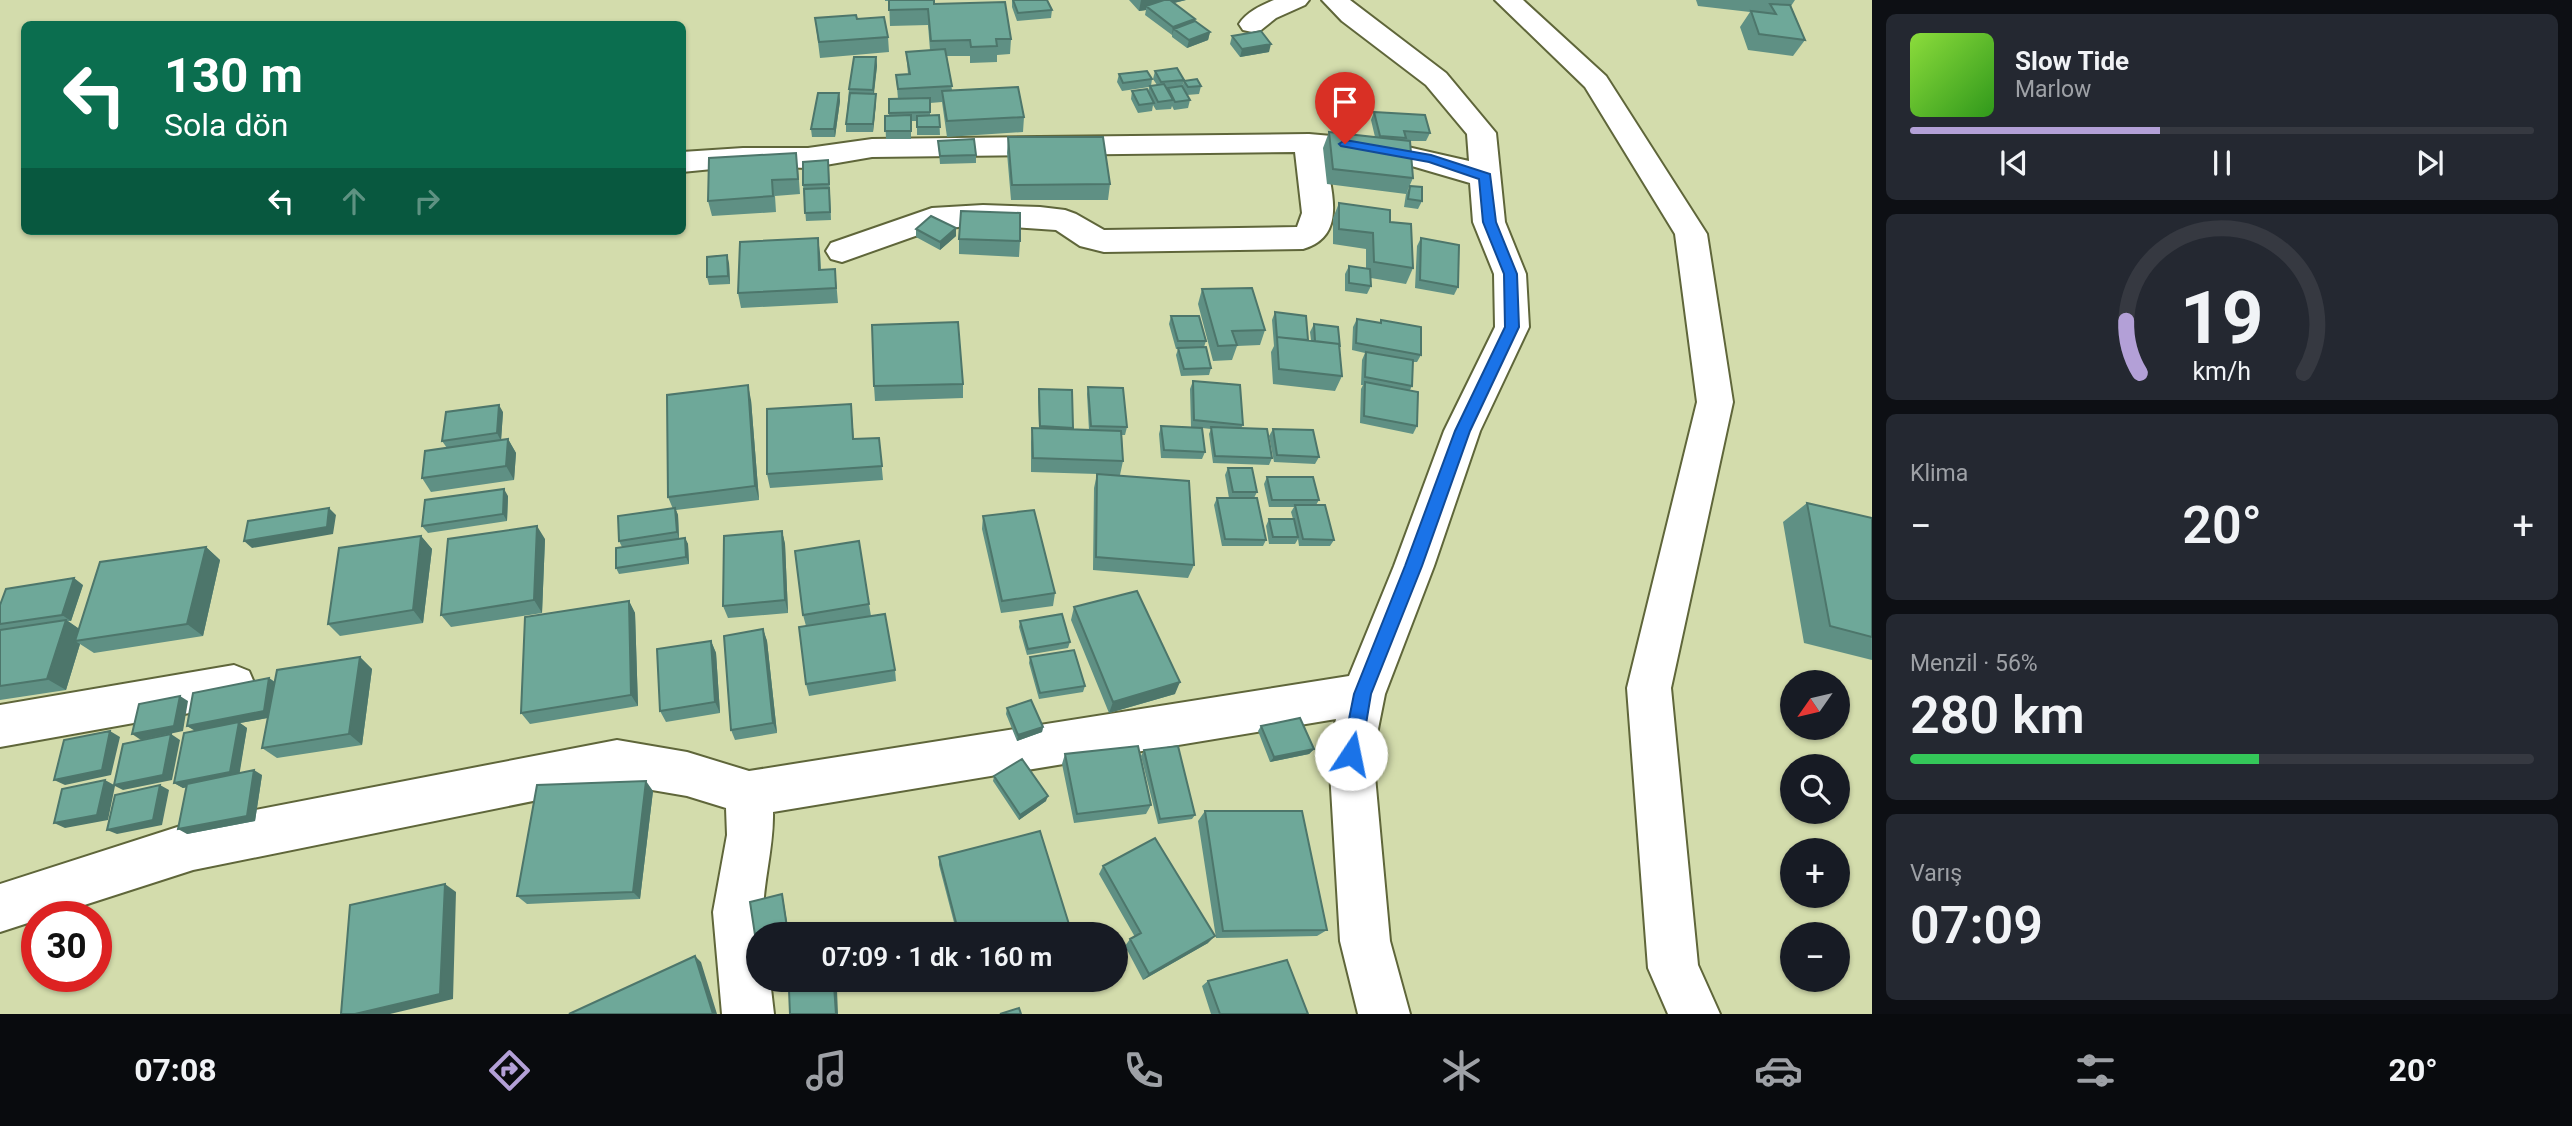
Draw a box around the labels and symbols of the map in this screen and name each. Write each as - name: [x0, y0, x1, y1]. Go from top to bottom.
- pin: [1315, 72, 1375, 144]
- north arrow: [1780, 670, 1850, 740]
- position arrow: [1314, 717, 1388, 791]
- speed limit sign: 30: [21, 901, 112, 992]

